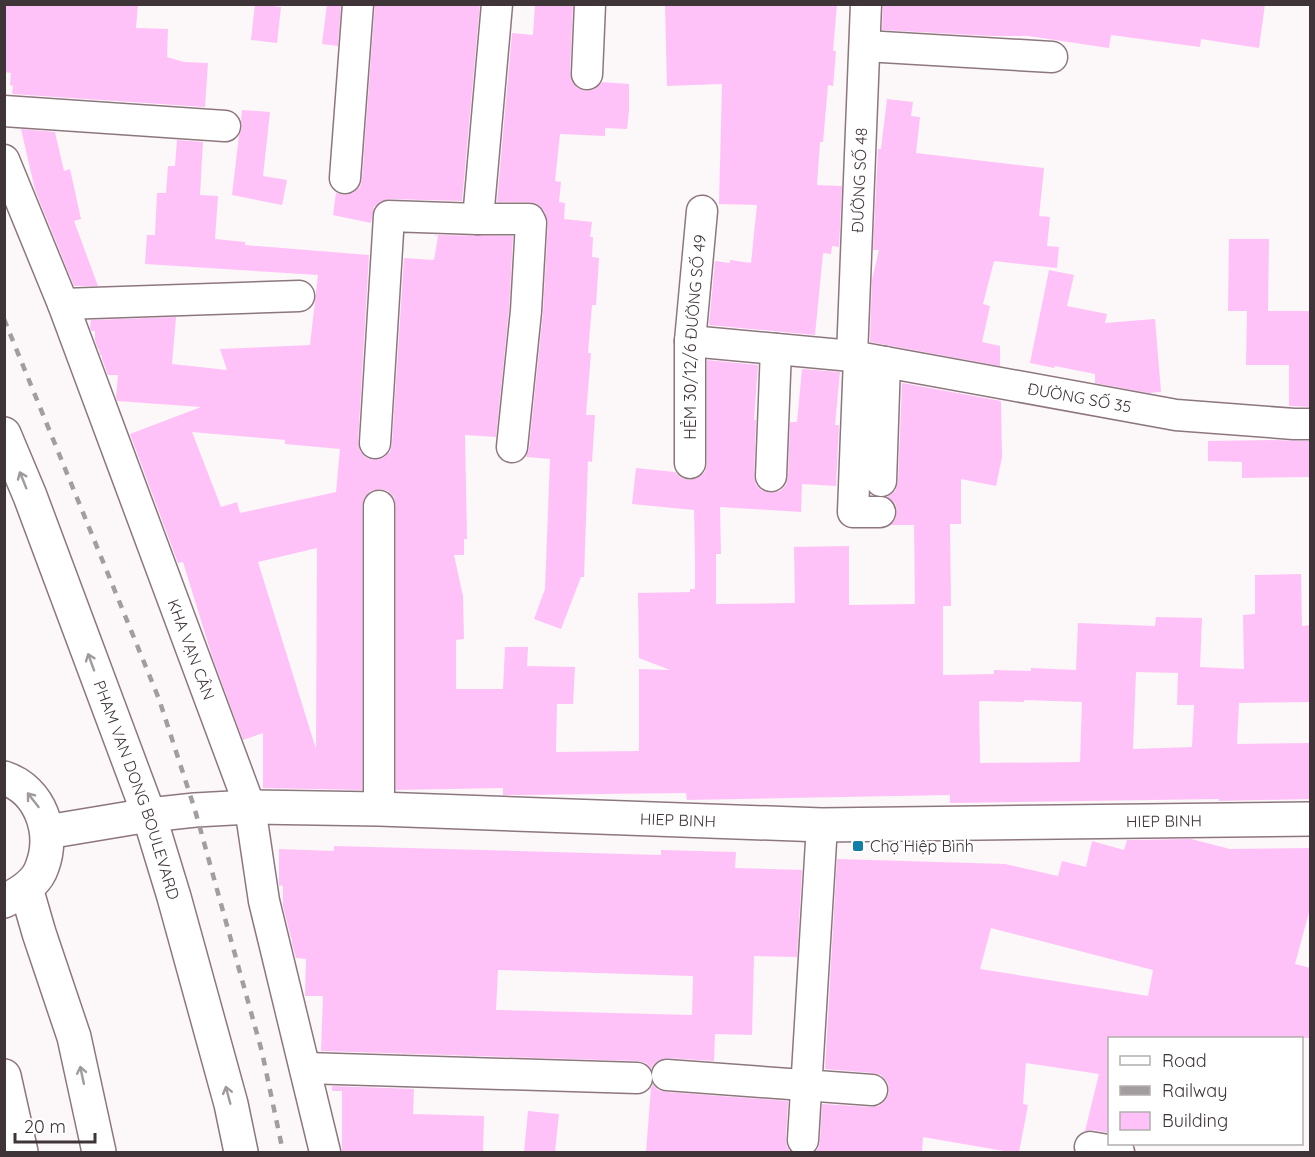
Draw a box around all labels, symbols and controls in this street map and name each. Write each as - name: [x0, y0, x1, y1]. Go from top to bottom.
- street label: ĐƯỜNG SỐ 48: [847, 127, 871, 233]
- street label: HẺM 30/12/6 ĐƯỜNG SỐ 49: [680, 234, 710, 440]
- street label: ĐƯỜNG SỐ 35: [1026, 378, 1133, 417]
- one-way arrow: [17, 471, 28, 489]
- street label: KHA VẠN CÂN: [164, 596, 219, 702]
- one-way arrow: [85, 654, 96, 672]
- street label: PHAM VAN DONG BOULEVARD: [90, 677, 184, 902]
- one-way arrow: [26, 792, 39, 808]
- street label: HIEP BINH: [640, 808, 716, 831]
- street label: HIEP BINH: [1126, 810, 1202, 831]
- place label: Chợ Hiệp Bình: [870, 836, 974, 856]
- marker: Chợ Hiệp Bình: [851, 839, 865, 853]
- legend: [1108, 1037, 1303, 1145]
- text: Road: [1162, 1049, 1207, 1072]
- one-way arrow: [76, 1066, 87, 1085]
- text: Railway: [1162, 1079, 1228, 1102]
- one-way arrow: [222, 1086, 233, 1105]
- scale bar: [15, 1106, 94, 1144]
- text: Building: [1162, 1109, 1228, 1132]
- text: 20 m: [24, 1115, 66, 1138]

